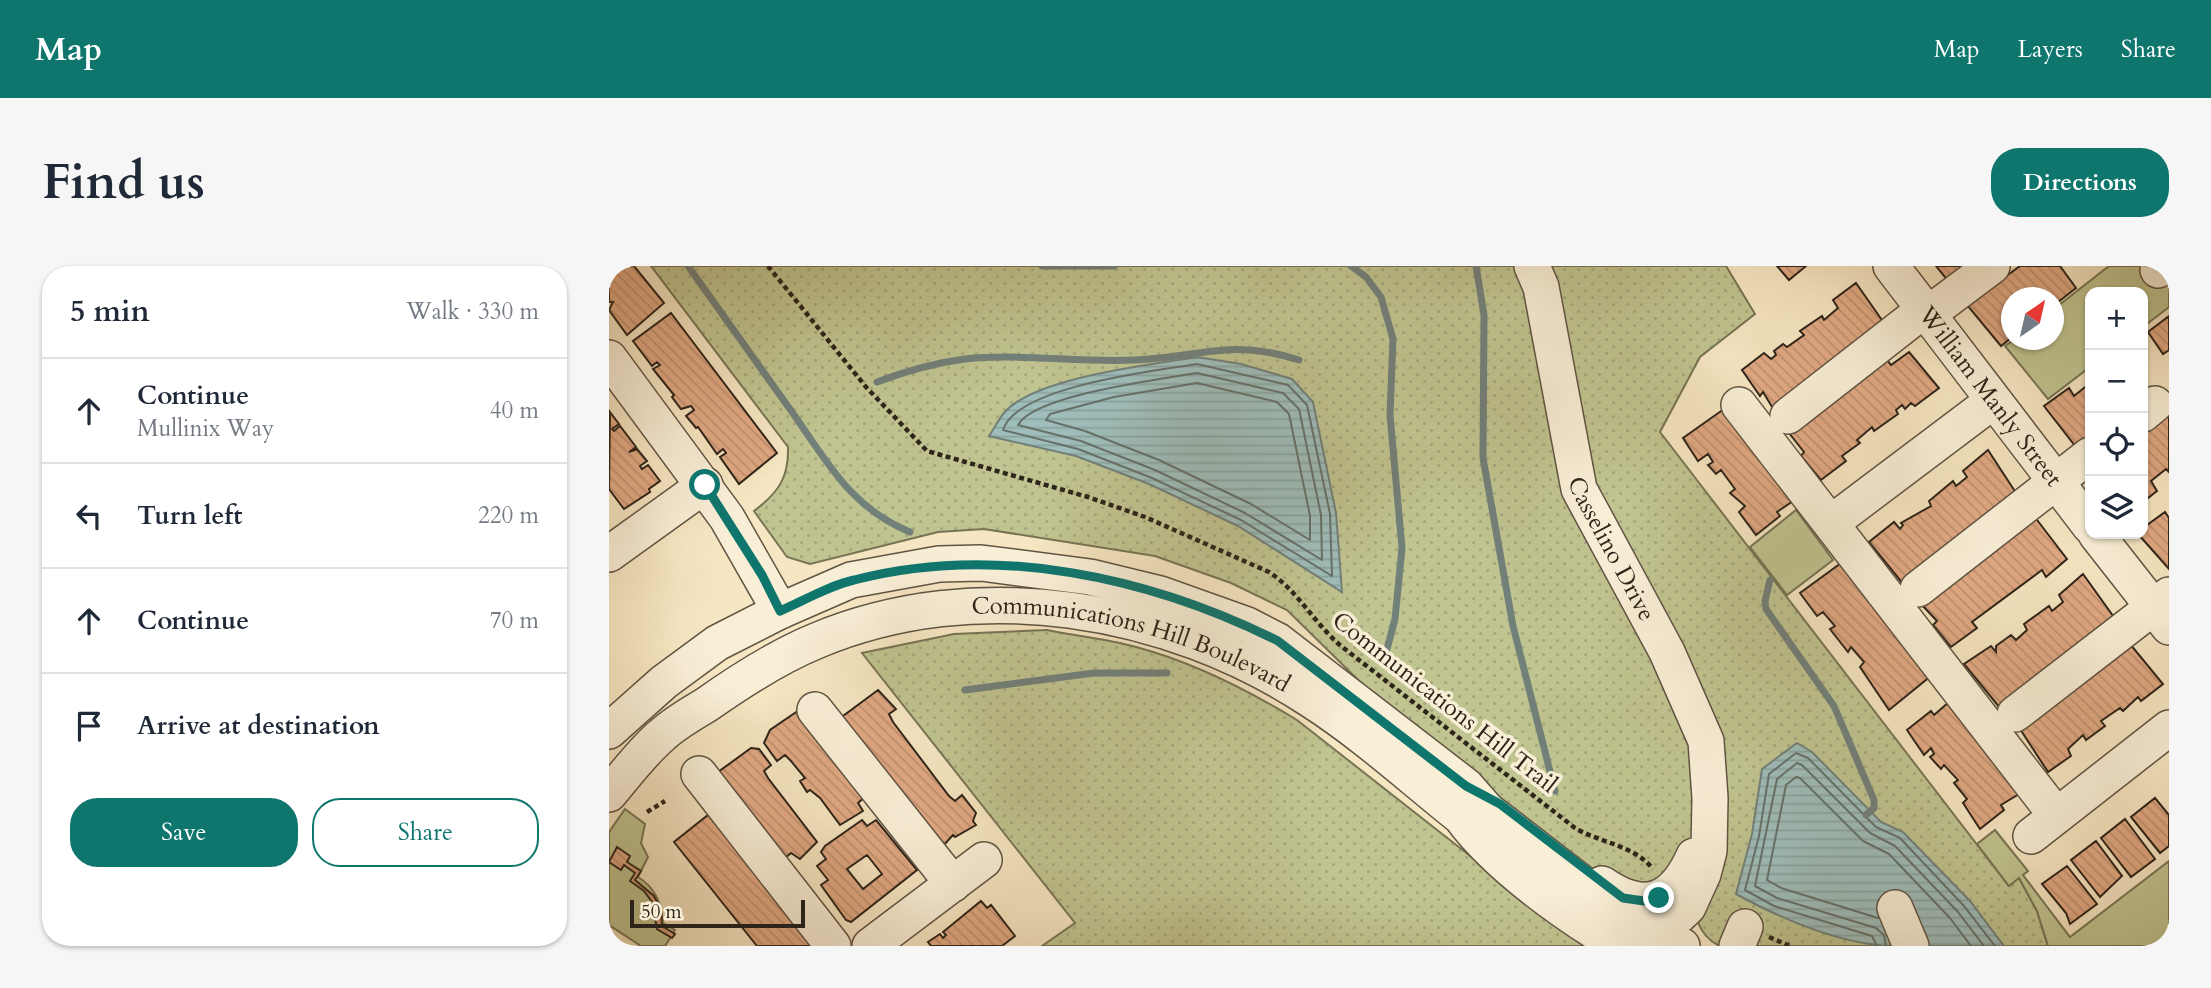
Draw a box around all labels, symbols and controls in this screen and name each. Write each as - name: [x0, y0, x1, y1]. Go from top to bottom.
- text: Map: [35, 27, 102, 72]
- text: Map: [1934, 33, 1980, 66]
- text: Layers: [2018, 33, 2083, 66]
- text: Share: [2121, 33, 2176, 66]
- button: Directions: [1991, 148, 2169, 217]
- text: Find us: [42, 149, 205, 216]
- north arrow: [2001, 287, 2064, 350]
- map controls: [2085, 287, 2148, 539]
- button: +: [2085, 287, 2148, 350]
- text: 5 min: [70, 291, 150, 332]
- text: Walk · 330 m: [406, 296, 539, 327]
- street label: William Manly Street: [1910, 299, 2070, 494]
- button: −: [2085, 350, 2148, 413]
- text: Continue: [137, 378, 249, 413]
- icon: ahead: [70, 392, 108, 430]
- text: 40 m: [490, 395, 539, 426]
- text: Mullinix Way: [137, 413, 274, 444]
- button: locate: [2085, 413, 2148, 476]
- route start: [689, 469, 720, 500]
- street label: Casselino Drive: [1560, 474, 1663, 627]
- button: layers: [2085, 476, 2148, 539]
- icon: left: [70, 497, 108, 535]
- text: Turn left: [137, 498, 242, 533]
- text: 220 m: [478, 500, 539, 531]
- street label: Communications Hill Boulevard: [971, 589, 1296, 701]
- icon: ahead: [70, 602, 108, 640]
- text: Continue: [137, 603, 249, 638]
- street label: Communications Hill Trail: [1325, 604, 1564, 801]
- text: 70 m: [490, 605, 539, 636]
- icon: arrive: [70, 707, 108, 745]
- text: Arrive at destination: [137, 708, 380, 743]
- button: Save: [70, 798, 298, 867]
- button: Share: [312, 798, 539, 867]
- route end: [1643, 882, 1674, 913]
- scale bar: [630, 897, 805, 929]
- text: 50 m: [641, 899, 682, 925]

